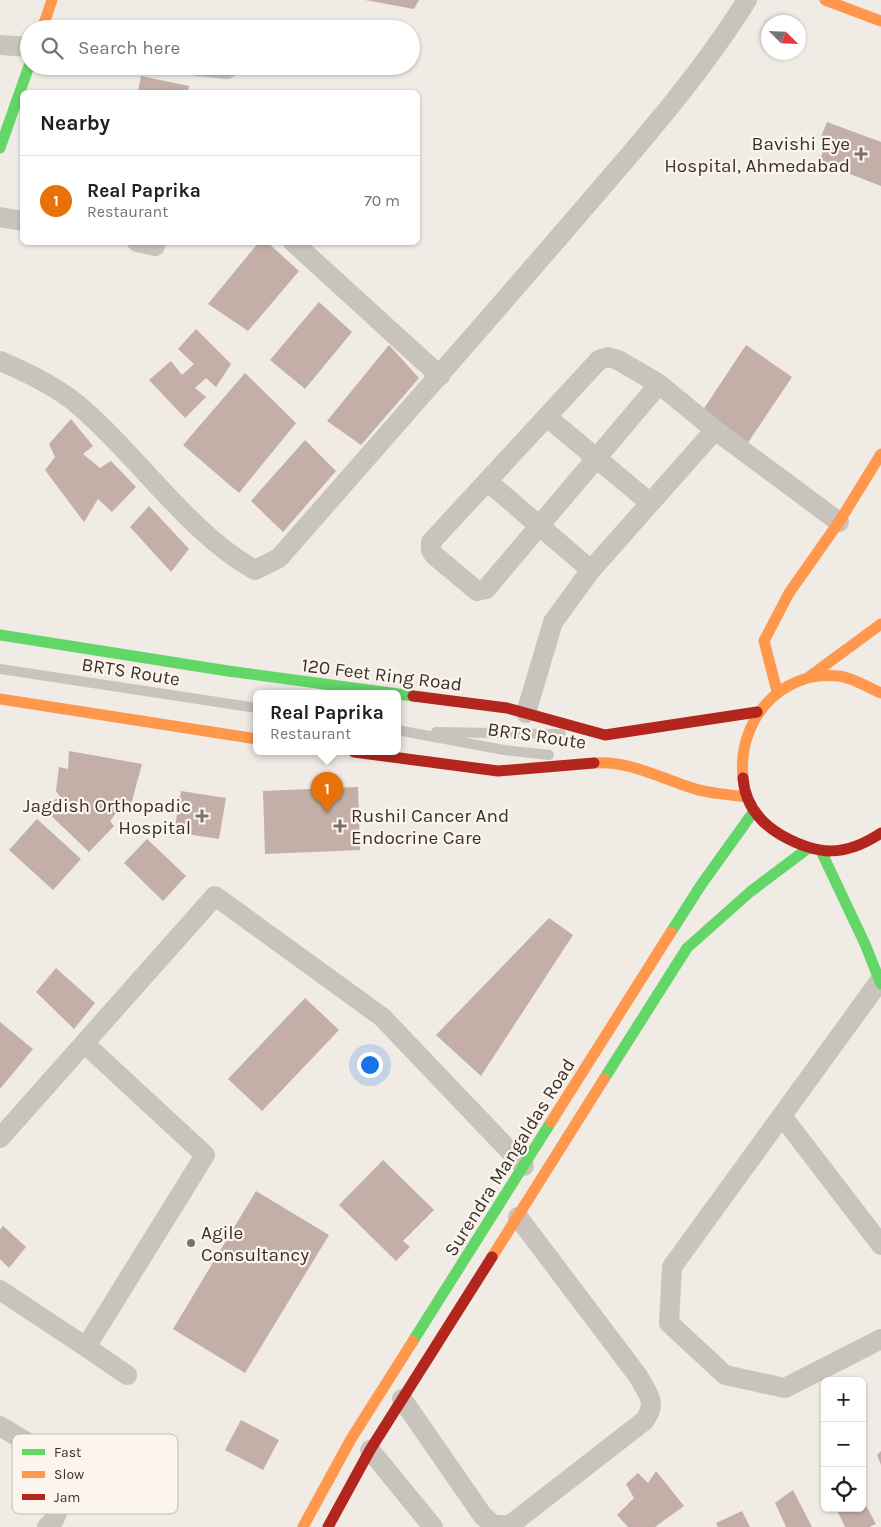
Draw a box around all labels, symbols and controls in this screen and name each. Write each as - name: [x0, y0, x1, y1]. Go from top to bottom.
- north arrow: [761, 15, 806, 60]
- search box: [20, 20, 420, 75]
- icon: search: [38, 34, 66, 62]
- text: Search here: [78, 37, 180, 59]
- text: Nearby: [40, 111, 110, 135]
- place label: Bavishi Eye Hospital, Ahmedabad: [664, 133, 850, 177]
- marker: Bavishi Eye Hospital, Ahmedabad: [854, 147, 868, 161]
- text: Real Paprika: [87, 180, 201, 202]
- text: 1: [53, 191, 59, 210]
- text: 70 m: [364, 191, 400, 210]
- text: Restaurant: [87, 202, 168, 221]
- street label: BRTS Route: [80, 653, 182, 691]
- street label: 120 Feet Ring Road: [300, 654, 463, 696]
- popup: [253, 690, 401, 755]
- text: Real Paprika: [270, 702, 384, 724]
- street label: BRTS Route: [486, 718, 588, 754]
- text: Restaurant: [270, 724, 351, 743]
- pin: 1: [311, 772, 343, 813]
- place label: Jagdish Orthopadic Hospital: [23, 795, 191, 839]
- place label: Rushil Cancer And Endocrine Care: [351, 805, 509, 849]
- marker: Jagdish Orthopadic Hospital: [195, 809, 209, 823]
- marker: Rushil Cancer And Endocrine Care: [333, 819, 347, 833]
- your location: [357, 1052, 383, 1078]
- street label: Surendra Mangaldas Road: [440, 1055, 580, 1260]
- place label: Agile Consultancy: [201, 1222, 309, 1266]
- marker: Agile Consultancy: [185, 1237, 197, 1249]
- map controls: [821, 1377, 866, 1512]
- button: +: [821, 1377, 866, 1422]
- button: −: [821, 1422, 866, 1467]
- legend: [12, 1434, 178, 1514]
- text: Fast: [54, 1444, 81, 1461]
- text: Slow: [54, 1466, 84, 1483]
- button: locate: [821, 1467, 866, 1512]
- text: Jam: [54, 1489, 80, 1506]

